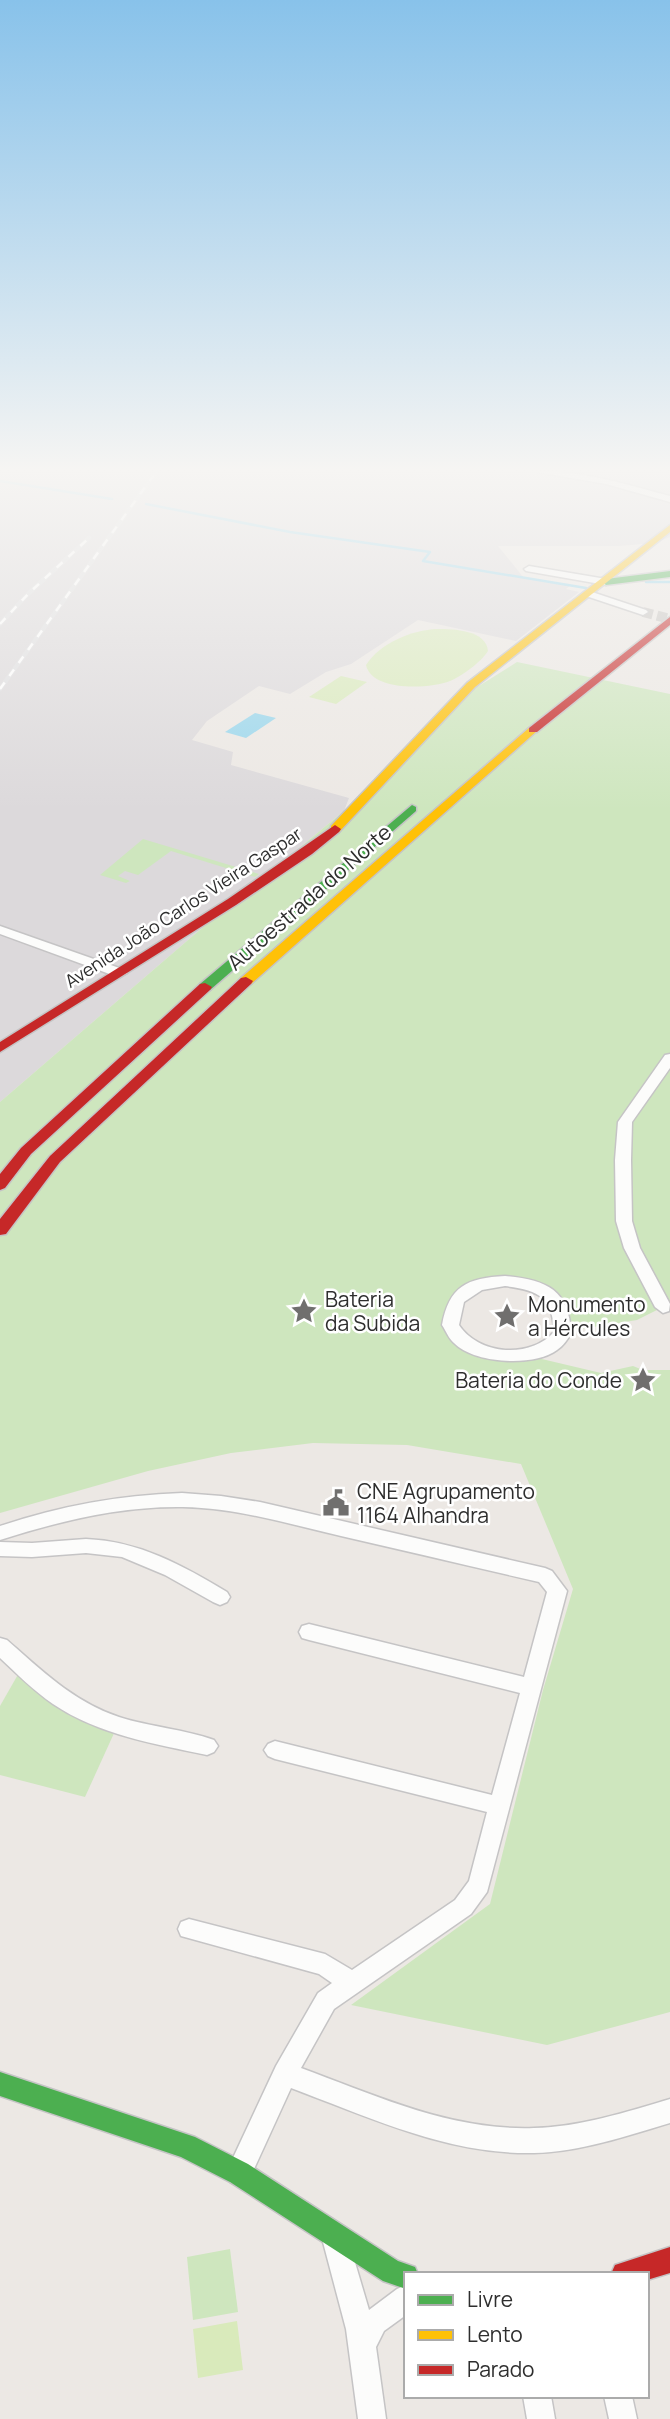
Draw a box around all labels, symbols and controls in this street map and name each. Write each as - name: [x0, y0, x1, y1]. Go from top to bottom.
- street label: Autoestrada do Norte: [221, 818, 397, 976]
- street label: Avenida João Carlos Vieira Gaspar: [60, 821, 306, 993]
- place label: Bateria da Subida: [325, 1285, 420, 1337]
- place label: Monumento a Hércules: [528, 1290, 646, 1342]
- place icon: Bateria da Subida: [289, 1296, 319, 1326]
- place icon: Monumento a Hércules: [492, 1301, 522, 1331]
- place icon: Bateria do Conde: [628, 1365, 658, 1395]
- place label: Bateria do Conde: [455, 1366, 622, 1394]
- place label: CNE Agrupamento 1164 Alhandra: [357, 1477, 535, 1529]
- public building icon: CNE Agrupamento 1164 Alhandra: [321, 1488, 351, 1518]
- legend: [404, 2272, 649, 2398]
- text: Livre: [467, 2285, 513, 2313]
- text: Lento: [467, 2320, 523, 2348]
- text: Parado: [467, 2355, 535, 2383]

